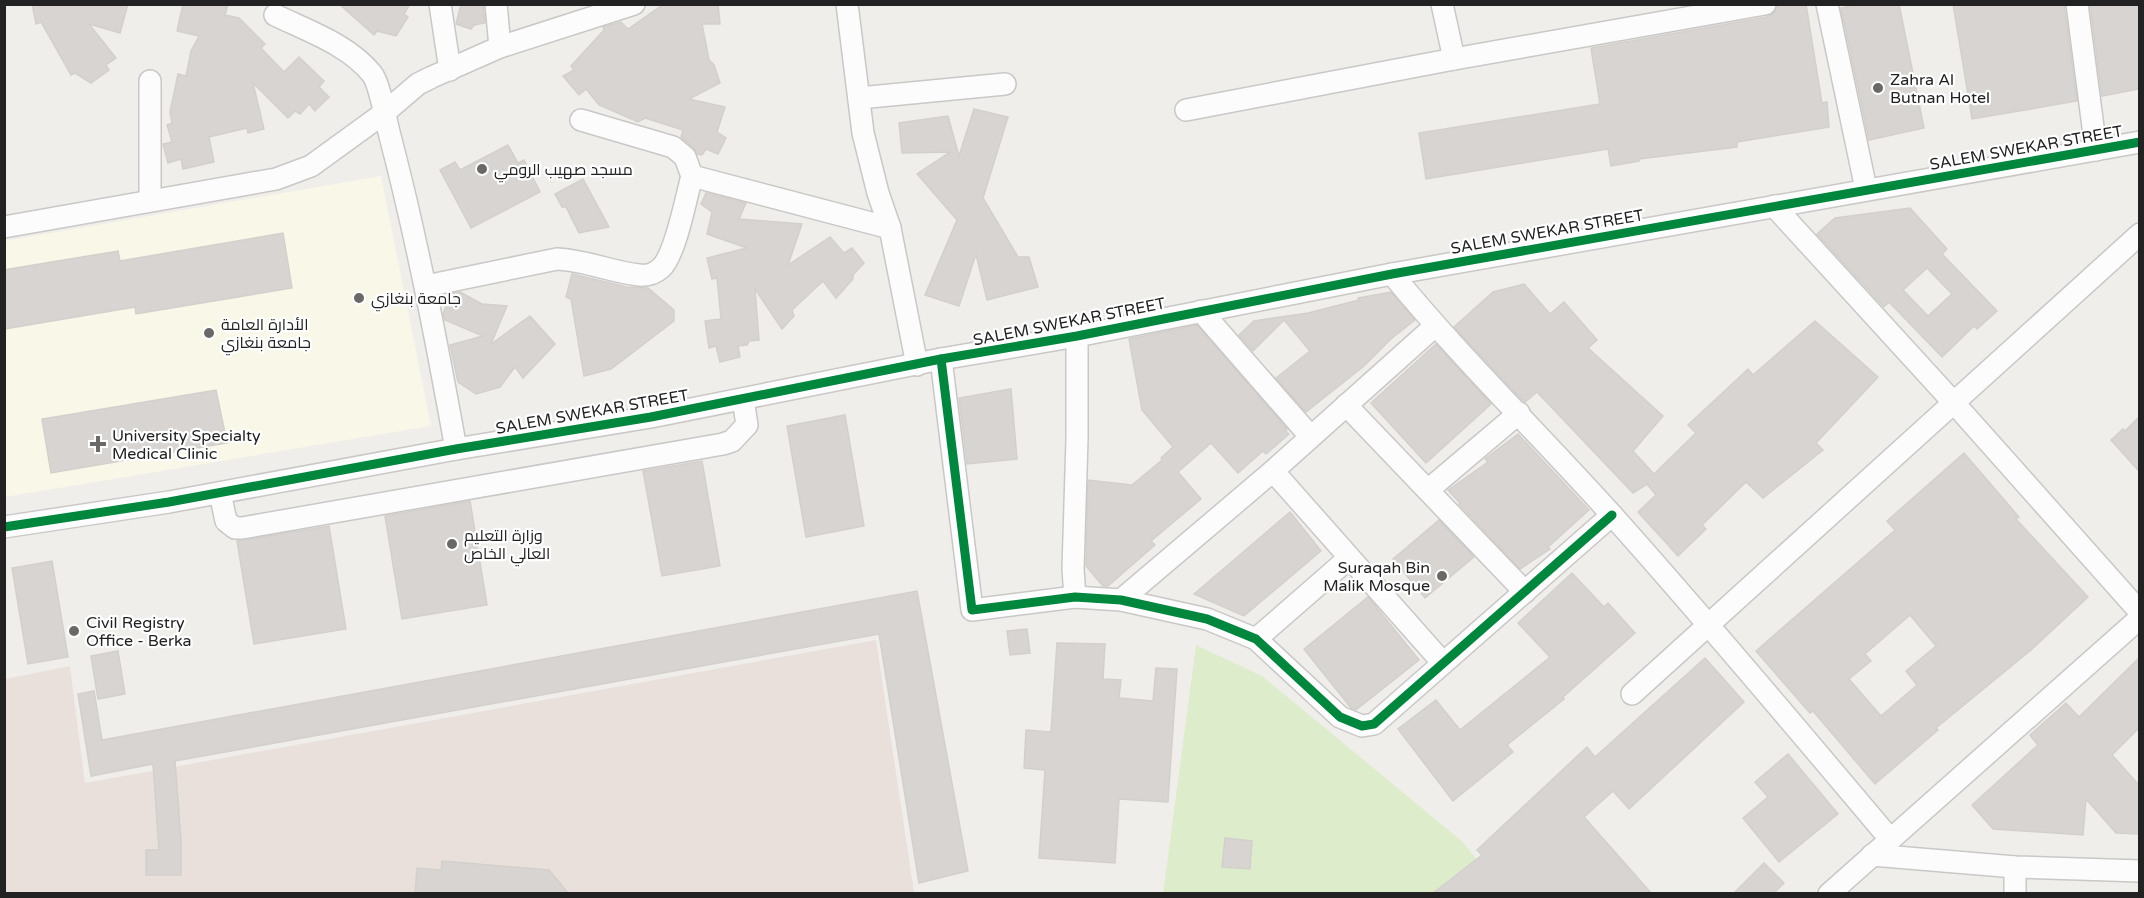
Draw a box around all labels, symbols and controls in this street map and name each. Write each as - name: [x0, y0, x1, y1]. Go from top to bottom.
- place label: Zahra Al Butnan Hotel: [1890, 70, 1990, 108]
- marker: Zahra Al Butnan Hotel: [1871, 81, 1885, 95]
- street label: SALEM SWEKAR STREET: [1928, 121, 2124, 175]
- place label: مسجد صهيب الرومي: [494, 160, 633, 183]
- marker: مسجد صهيب الرومي: [475, 162, 489, 176]
- street label: SALEM SWEKAR STREET: [1449, 205, 1645, 259]
- place label: جامعة بنغازي: [371, 289, 461, 312]
- marker: جامعة بنغازي: [352, 291, 366, 305]
- street label: SALEM SWEKAR STREET: [971, 293, 1167, 350]
- place label: الأدارة العامة جامعة بنغازي: [221, 315, 311, 356]
- marker: الأدارة العامة جامعة بنغازي: [202, 326, 216, 340]
- street label: SALEM SWEKAR STREET: [494, 385, 690, 439]
- place label: University Specialty Medical Clinic: [112, 426, 261, 464]
- marker: University Specialty Medical Clinic: [89, 435, 107, 453]
- place label: وزارة التعليم العالي الخاص: [464, 526, 550, 567]
- marker: وزارة التعليم العالي الخاص: [445, 537, 459, 551]
- place label: Suraqah Bin Malik Mosque: [1323, 558, 1430, 596]
- marker: Suraqah Bin Malik Mosque: [1435, 569, 1449, 583]
- place label: Civil Registry Office - Berka: [86, 613, 192, 651]
- marker: Civil Registry Office - Berka: [67, 624, 81, 638]

